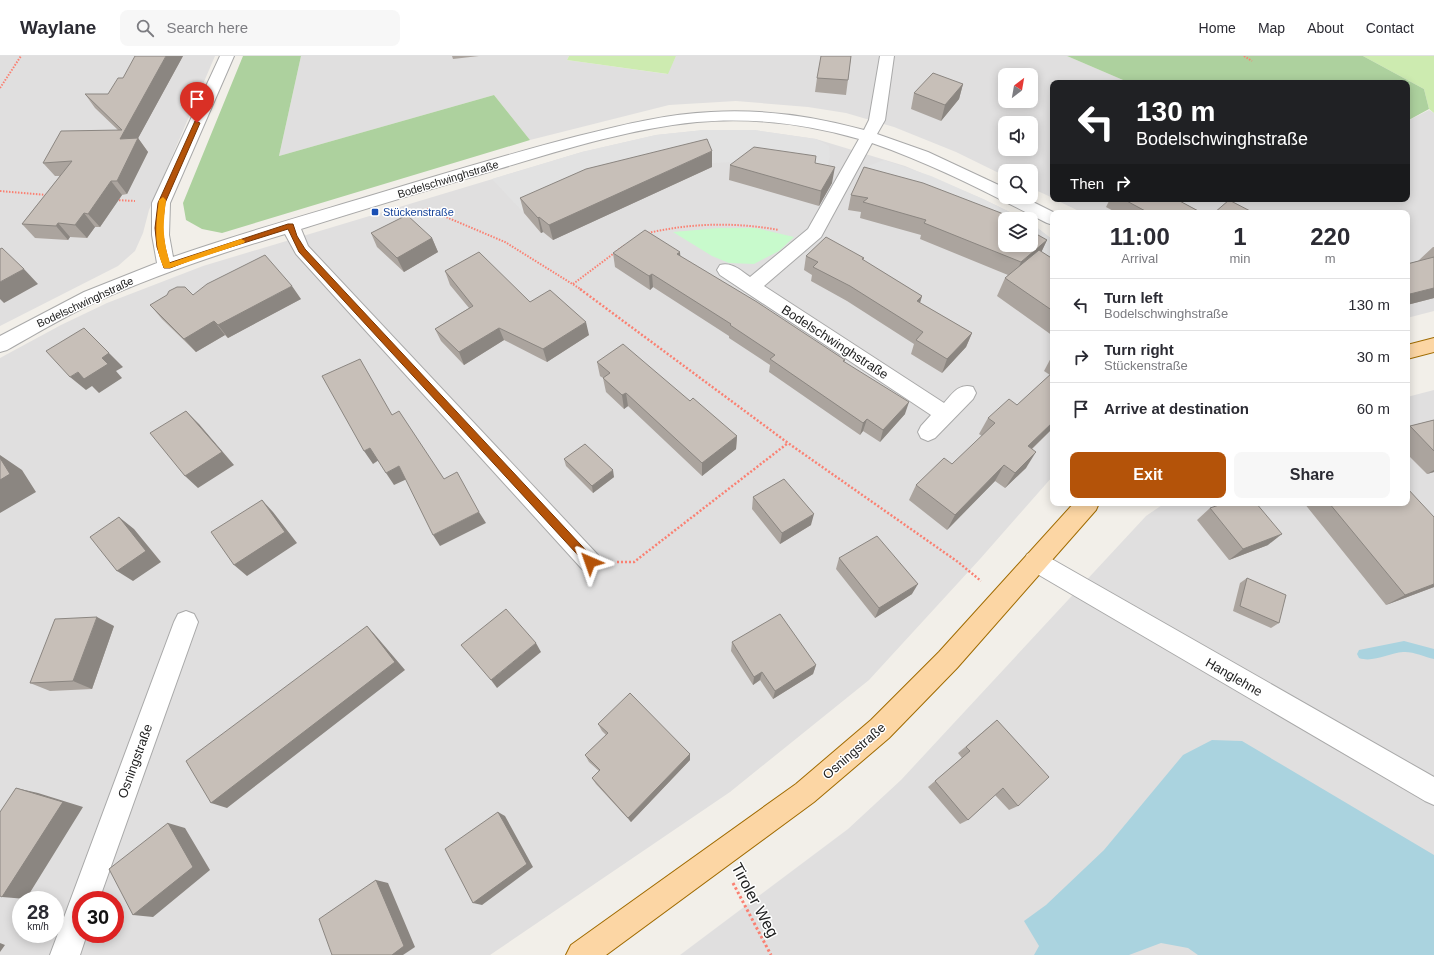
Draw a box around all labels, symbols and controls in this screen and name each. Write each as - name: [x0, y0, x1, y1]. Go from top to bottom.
- search box: [120, 10, 400, 46]
- text: Waylane: [20, 17, 96, 38]
- icon: search: [134, 17, 156, 39]
- text: Search here: [166, 19, 248, 36]
- text: Home: [1199, 20, 1236, 36]
- text: Map: [1258, 20, 1285, 36]
- text: About: [1307, 20, 1344, 36]
- text: Contact: [1366, 20, 1414, 36]
- north arrow: [998, 68, 1038, 108]
- map controls: [998, 68, 1038, 252]
- pin: [180, 82, 214, 123]
- icon: arrive: [186, 88, 208, 110]
- icon: left: [1070, 96, 1122, 148]
- text: 130 m: [1136, 96, 1215, 127]
- button: sound: [998, 116, 1038, 156]
- text: Bodelschwinghstraße: [1136, 129, 1308, 149]
- street label: Bodelschwinghstraße: [396, 158, 500, 200]
- button: search: [998, 164, 1038, 204]
- icon: right: [1112, 172, 1134, 194]
- text: Then: [1070, 175, 1104, 192]
- place label: Stückenstraße: [383, 206, 454, 218]
- marker: Stückenstraße: [370, 207, 380, 217]
- button: layers: [998, 212, 1038, 252]
- text: 11:00: [1110, 223, 1170, 250]
- text: 1: [1233, 223, 1247, 250]
- text: 220: [1310, 223, 1350, 250]
- text: Arrival: [1121, 251, 1158, 266]
- text: min: [1230, 251, 1250, 266]
- text: m: [1325, 251, 1336, 266]
- street label: Bodelschwinghstraße: [35, 274, 135, 330]
- text: Turn left: [1104, 289, 1163, 306]
- icon: left: [1070, 294, 1092, 316]
- text: 130 m: [1348, 296, 1390, 313]
- street label: Bodelschwinghstraße: [779, 302, 891, 382]
- text: Bodelschwinghstraße: [1104, 306, 1228, 321]
- text: Turn right: [1104, 341, 1174, 358]
- icon: right: [1070, 346, 1092, 368]
- text: 30 m: [1357, 348, 1390, 365]
- text: Stückenstraße: [1104, 358, 1188, 373]
- icon: arrive: [1070, 398, 1092, 420]
- text: Arrive at destination: [1104, 400, 1249, 417]
- text: 60 m: [1357, 400, 1390, 417]
- button: Exit: [1070, 452, 1226, 498]
- button: Share: [1234, 452, 1390, 498]
- position arrow: [569, 541, 611, 583]
- street label: Hanglehne: [1203, 655, 1265, 699]
- street label: Osningstraße: [820, 720, 888, 782]
- street label: Osningstraße: [115, 722, 155, 800]
- street label: Tiroler Weg: [728, 860, 782, 940]
- speed limit sign: 30: [72, 891, 124, 943]
- text: 28: [27, 901, 49, 923]
- text: km/h: [27, 921, 49, 932]

